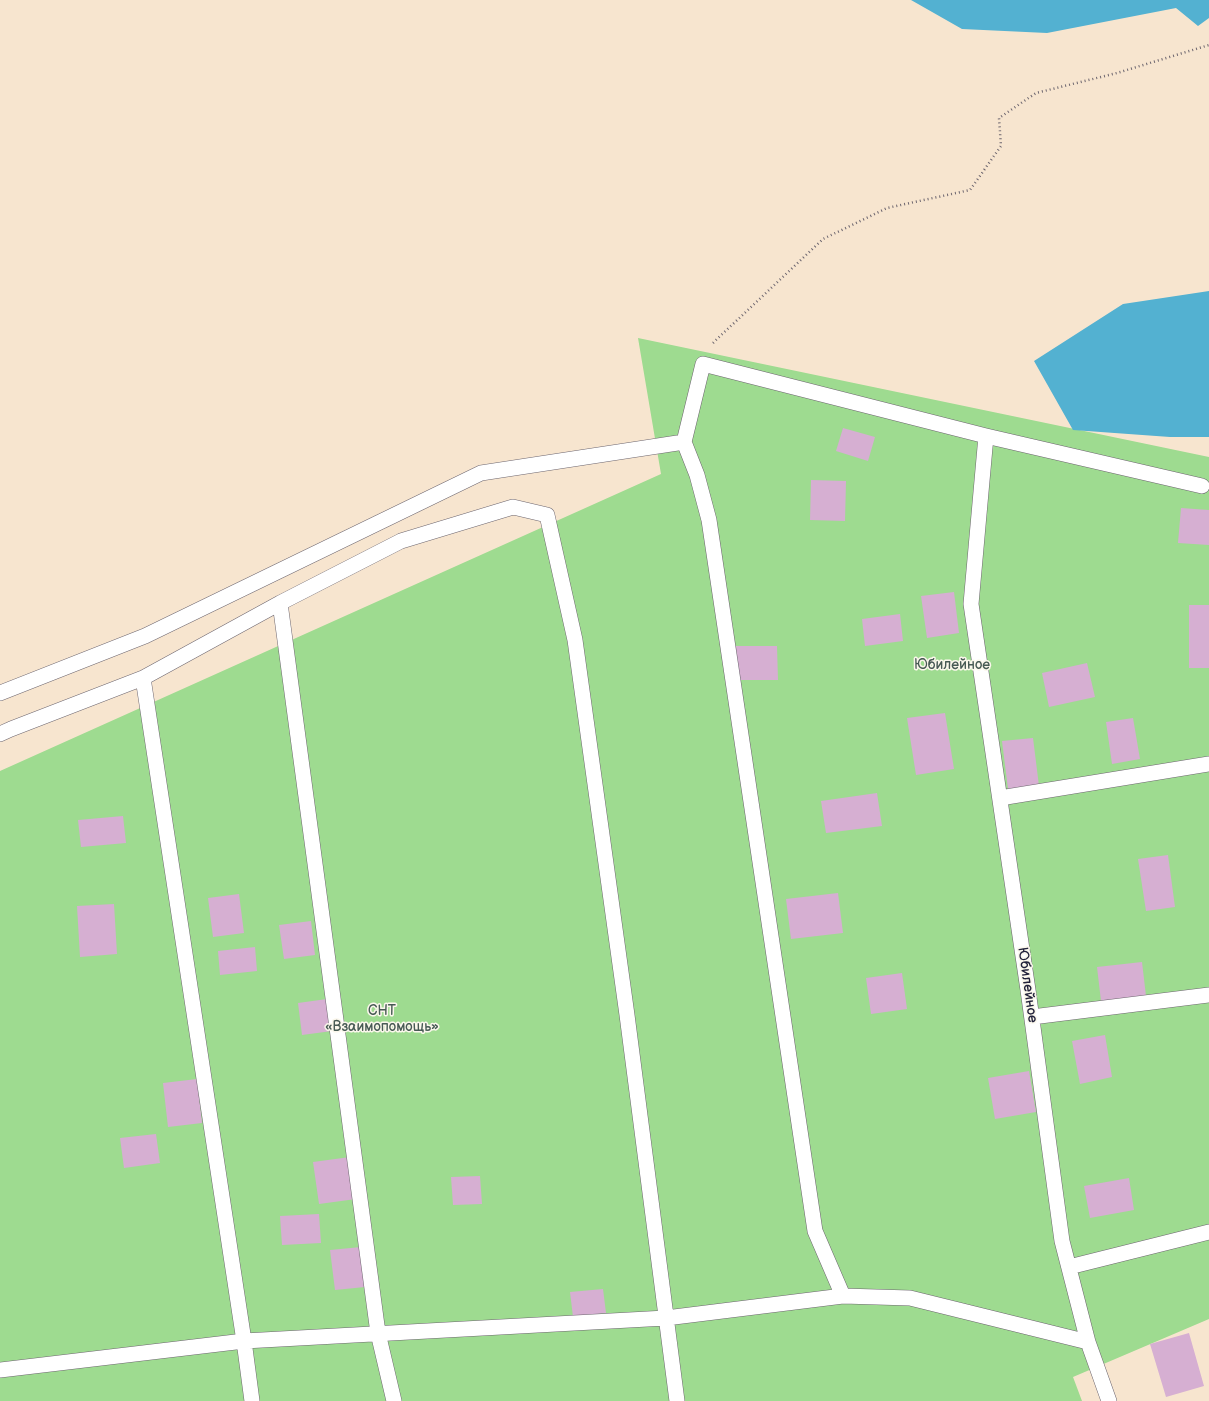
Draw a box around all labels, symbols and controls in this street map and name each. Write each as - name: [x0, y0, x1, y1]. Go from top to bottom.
- park label: Юбилейное: [914, 657, 990, 673]
- street label: Юбилейное: [1013, 946, 1041, 1024]
- park label: СНТ «Взаимопомощь»: [325, 1003, 439, 1036]

